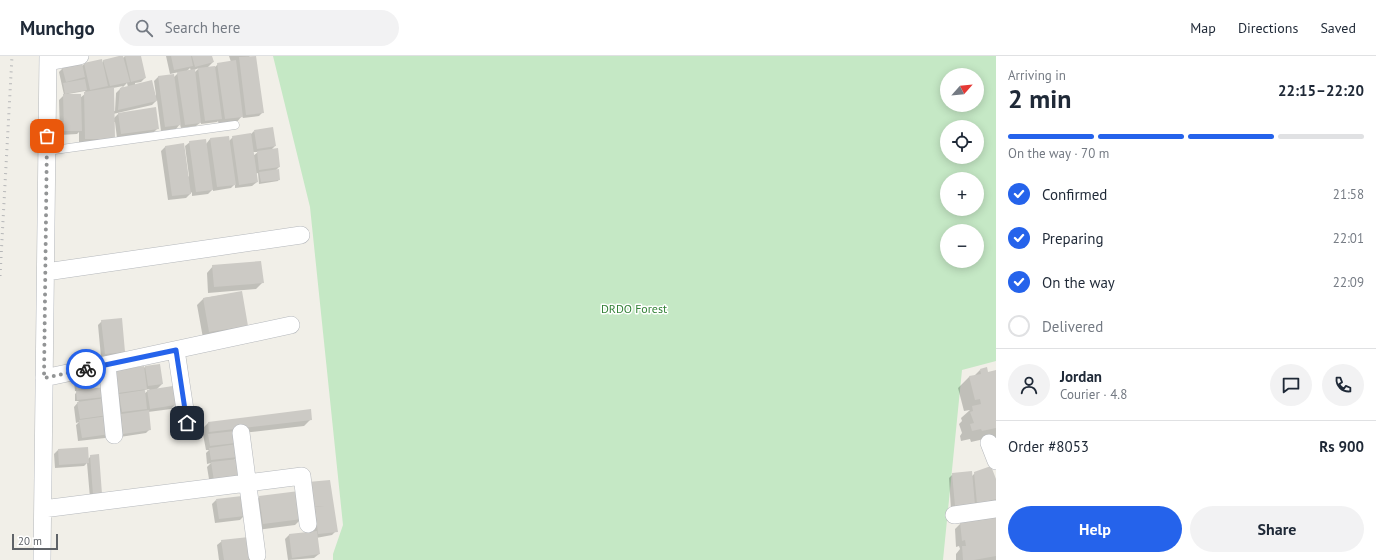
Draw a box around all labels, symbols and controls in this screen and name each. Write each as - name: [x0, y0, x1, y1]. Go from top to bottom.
- search box: [119, 10, 399, 46]
- text: Munchgo: [20, 16, 95, 40]
- icon: search: [133, 17, 155, 39]
- text: Search here: [165, 18, 240, 37]
- text: Map: [1190, 19, 1216, 37]
- text: Directions: [1238, 19, 1298, 37]
- text: Saved: [1320, 19, 1356, 37]
- text: Arriving in: [1008, 67, 1066, 84]
- north arrow: [940, 68, 984, 112]
- map controls: [940, 68, 984, 268]
- text: 22:15–22:20: [1278, 81, 1364, 100]
- text: 2 min: [1008, 82, 1071, 115]
- pin: [30, 119, 64, 153]
- button: locate: [940, 120, 984, 164]
- icon: bag: [36, 125, 58, 147]
- text: On the way · 70 m: [1008, 145, 1109, 162]
- button: +: [940, 172, 984, 216]
- icon: check: [1008, 183, 1030, 205]
- text: Confirmed: [1042, 185, 1107, 204]
- text: 21:58: [1333, 186, 1364, 203]
- button: −: [940, 224, 984, 268]
- icon: check: [1008, 227, 1030, 249]
- text: Preparing: [1042, 229, 1104, 248]
- text: 22:01: [1333, 230, 1364, 247]
- icon: check: [1008, 271, 1030, 293]
- text: On the way: [1042, 273, 1115, 292]
- text: 22:09: [1333, 274, 1364, 291]
- park label: DRDO Forest: [601, 301, 667, 316]
- text: Delivered: [1042, 317, 1103, 336]
- courier: [66, 349, 106, 389]
- icon: bike: [75, 358, 97, 380]
- button: person: [1008, 364, 1050, 406]
- button: chat: [1270, 364, 1312, 406]
- button: phone: [1322, 364, 1364, 406]
- text: Jordan: [1060, 367, 1102, 386]
- text: Courier · 4.8: [1060, 386, 1127, 403]
- pin: [170, 406, 204, 440]
- icon: home: [176, 412, 198, 434]
- text: Order #8053: [1008, 437, 1089, 456]
- text: Rs 900: [1319, 437, 1364, 456]
- button: Help: [1008, 506, 1182, 552]
- button: Share: [1190, 506, 1364, 552]
- scale bar: [12, 532, 58, 551]
- text: 20 m: [18, 534, 42, 548]

